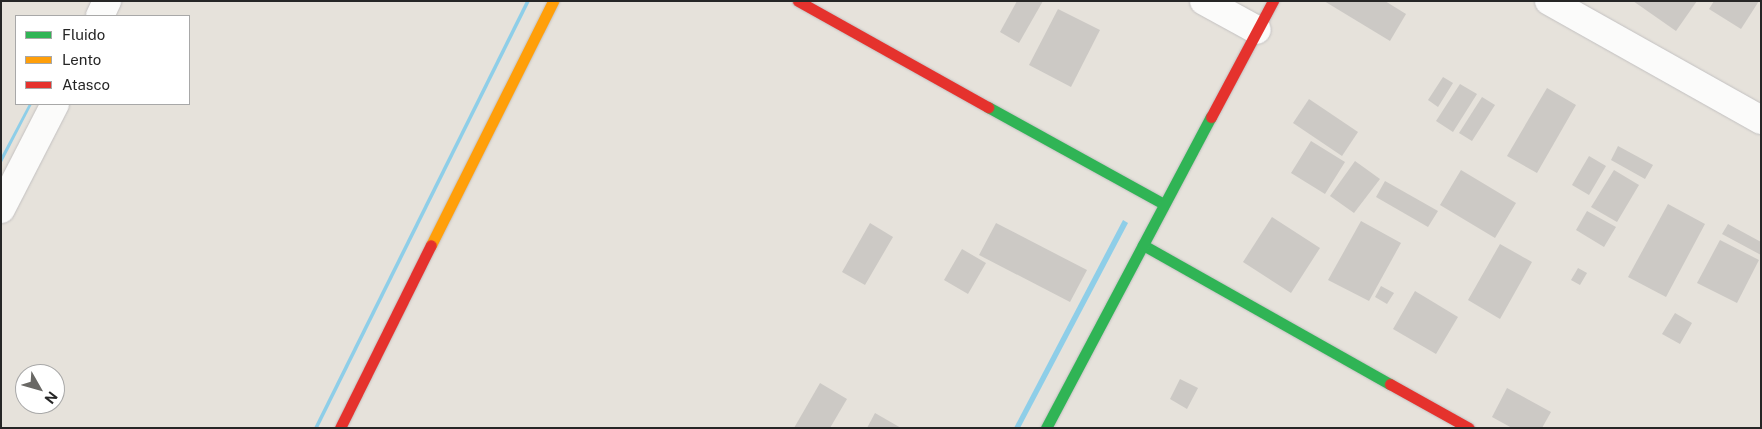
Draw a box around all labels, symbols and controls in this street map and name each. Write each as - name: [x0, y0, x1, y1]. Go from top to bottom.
- legend: [15, 15, 190, 105]
- text: Fluido: [62, 26, 105, 43]
- text: Lento: [62, 51, 101, 68]
- text: Atasco: [62, 76, 110, 93]
- north arrow: [15, 364, 65, 414]
- text: N: [41, 388, 61, 407]

